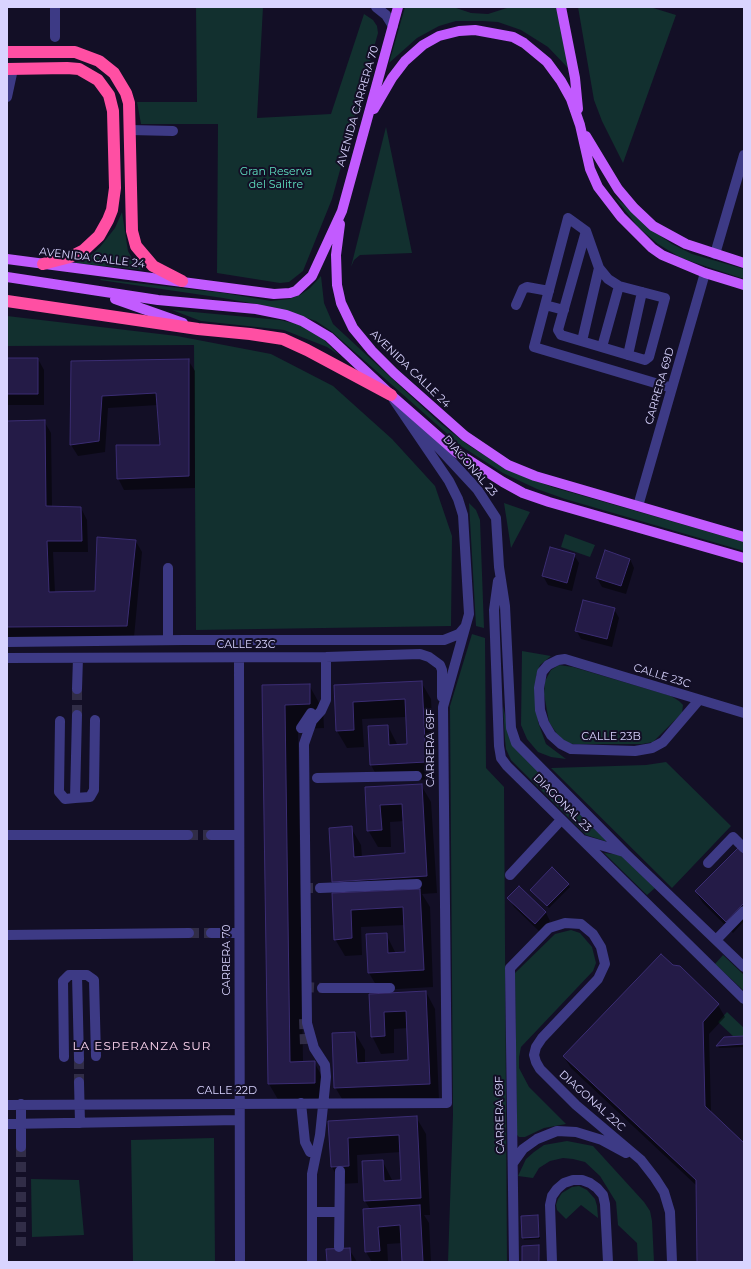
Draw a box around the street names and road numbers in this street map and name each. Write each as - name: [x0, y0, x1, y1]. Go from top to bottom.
- street label: AVENIDA CARRERA 70: [334, 44, 382, 168]
- street label: AVENIDA CALLE 24: [38, 245, 146, 271]
- street label: AVENIDA CALLE 24: [367, 327, 453, 411]
- street label: CARRERA 69D: [643, 346, 677, 426]
- street label: DIAGONAL 23: [440, 433, 500, 499]
- street label: CALLE 23C: [217, 638, 275, 652]
- street label: CALLE 23C: [632, 661, 692, 691]
- street label: CARRERA 69F: [424, 709, 438, 787]
- street label: CALLE 23B: [581, 730, 641, 744]
- street label: DIAGONAL 23: [530, 771, 594, 835]
- street label: CARRERA 70: [220, 924, 234, 996]
- street label: DIAGONAL 22C: [556, 1068, 628, 1134]
- street label: CARRERA 69F: [493, 1076, 507, 1154]
- street label: CALLE 22D: [197, 1084, 257, 1098]

